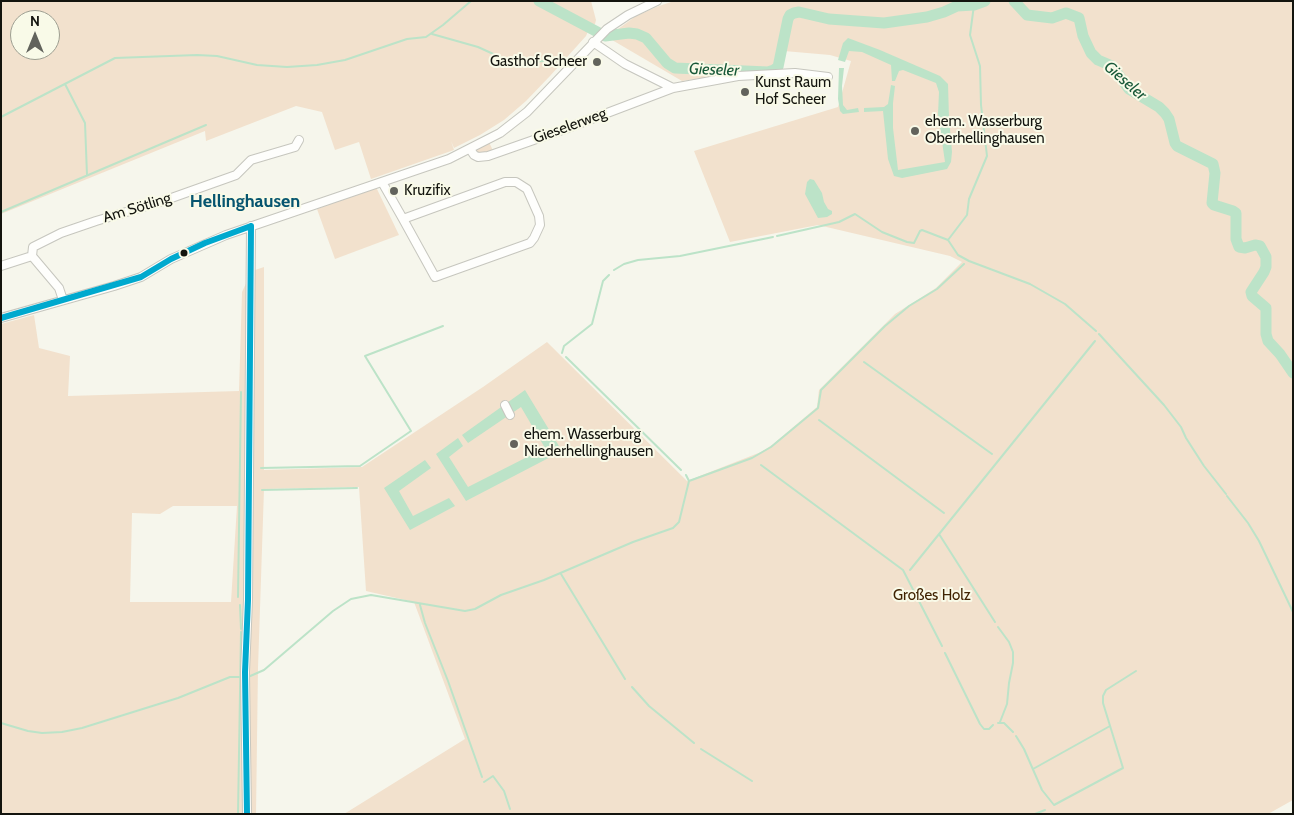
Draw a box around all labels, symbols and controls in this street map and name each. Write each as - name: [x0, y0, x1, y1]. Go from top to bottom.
- north arrow: [10, 10, 60, 60]
- text: N: [30, 12, 40, 30]
- place label: Gasthof Scheer: [490, 53, 587, 71]
- marker: Gasthof Scheer: [591, 56, 603, 68]
- water label: Gieseler: [1100, 57, 1150, 105]
- water label: Gieseler: [689, 60, 739, 80]
- place label: Kunst Raum Hof Scheer: [755, 74, 831, 109]
- marker: Kunst Raum Hof Scheer: [739, 86, 751, 98]
- street label: Gieselerweg: [531, 104, 609, 148]
- place label: ehem. Wasserburg Oberhellinghausen: [925, 113, 1045, 148]
- marker: ehem. Wasserburg Oberhellinghausen: [909, 125, 921, 137]
- place label: Kruzifix: [404, 182, 451, 200]
- marker: Kruzifix: [388, 185, 400, 197]
- street label: Am Sötling: [101, 189, 173, 227]
- district label: Hellinghausen: [190, 191, 300, 213]
- unlabelled marker: [179, 248, 189, 258]
- place label: ehem. Wasserburg Niederhellinghausen: [524, 426, 653, 461]
- marker: ehem. Wasserburg Niederhellinghausen: [508, 438, 520, 450]
- park label: Großes Holz: [893, 587, 971, 605]

